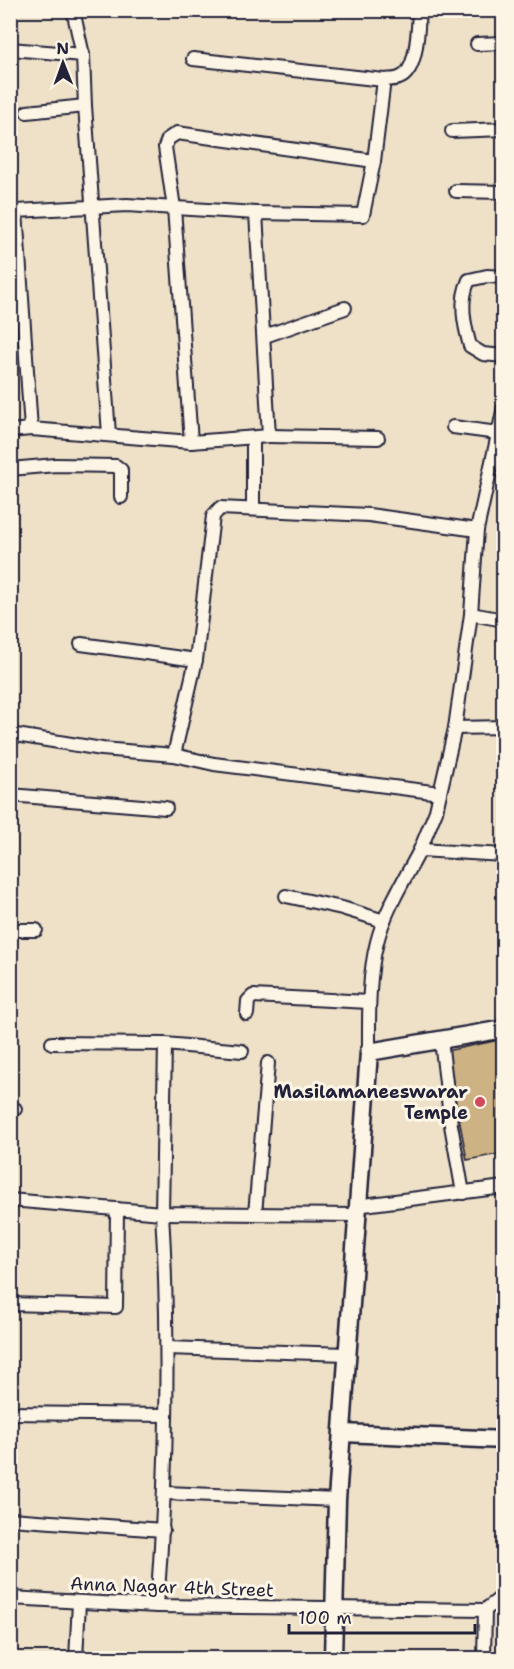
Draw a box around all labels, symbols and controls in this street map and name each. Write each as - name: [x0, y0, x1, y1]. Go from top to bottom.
- north arrow: [33, 33, 93, 93]
- text: N: [56, 38, 69, 59]
- place label: Masilamaneeswarar Temple: [273, 1080, 468, 1125]
- marker: Masilamaneeswarar Temple: [473, 1095, 487, 1109]
- street label: Anna Nagar 4th Street: [70, 1571, 274, 1603]
- scale bar: [289, 1597, 475, 1635]
- text: 100 m: [298, 1606, 352, 1630]

